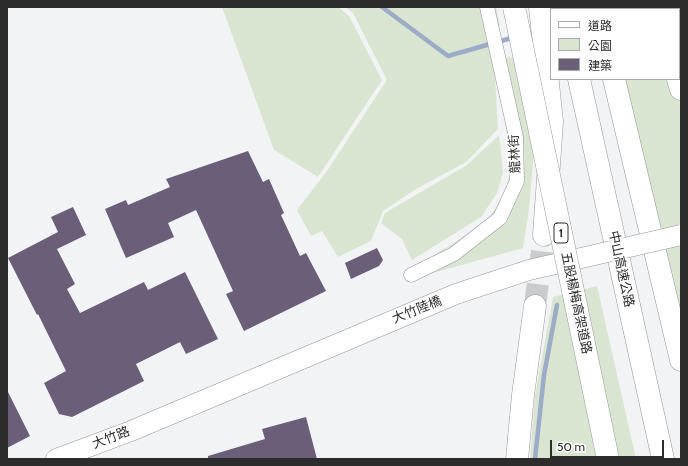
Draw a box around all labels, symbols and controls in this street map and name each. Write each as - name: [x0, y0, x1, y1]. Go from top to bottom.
- legend: [550, 8, 680, 80]
- text: 道路: [588, 18, 612, 33]
- text: 公園: [588, 38, 612, 53]
- text: 建築: [588, 58, 612, 73]
- street label: 龍林街: [506, 134, 524, 174]
- road number: 1: [554, 223, 568, 243]
- street label: 中山高速公路: [605, 229, 637, 309]
- street label: 五股楊梅高架道路: [558, 251, 594, 355]
- street label: 大竹陸橋: [390, 293, 444, 327]
- street label: 大竹路: [90, 424, 132, 452]
- scale bar: [552, 432, 666, 458]
- text: 50 m: [557, 439, 585, 454]

